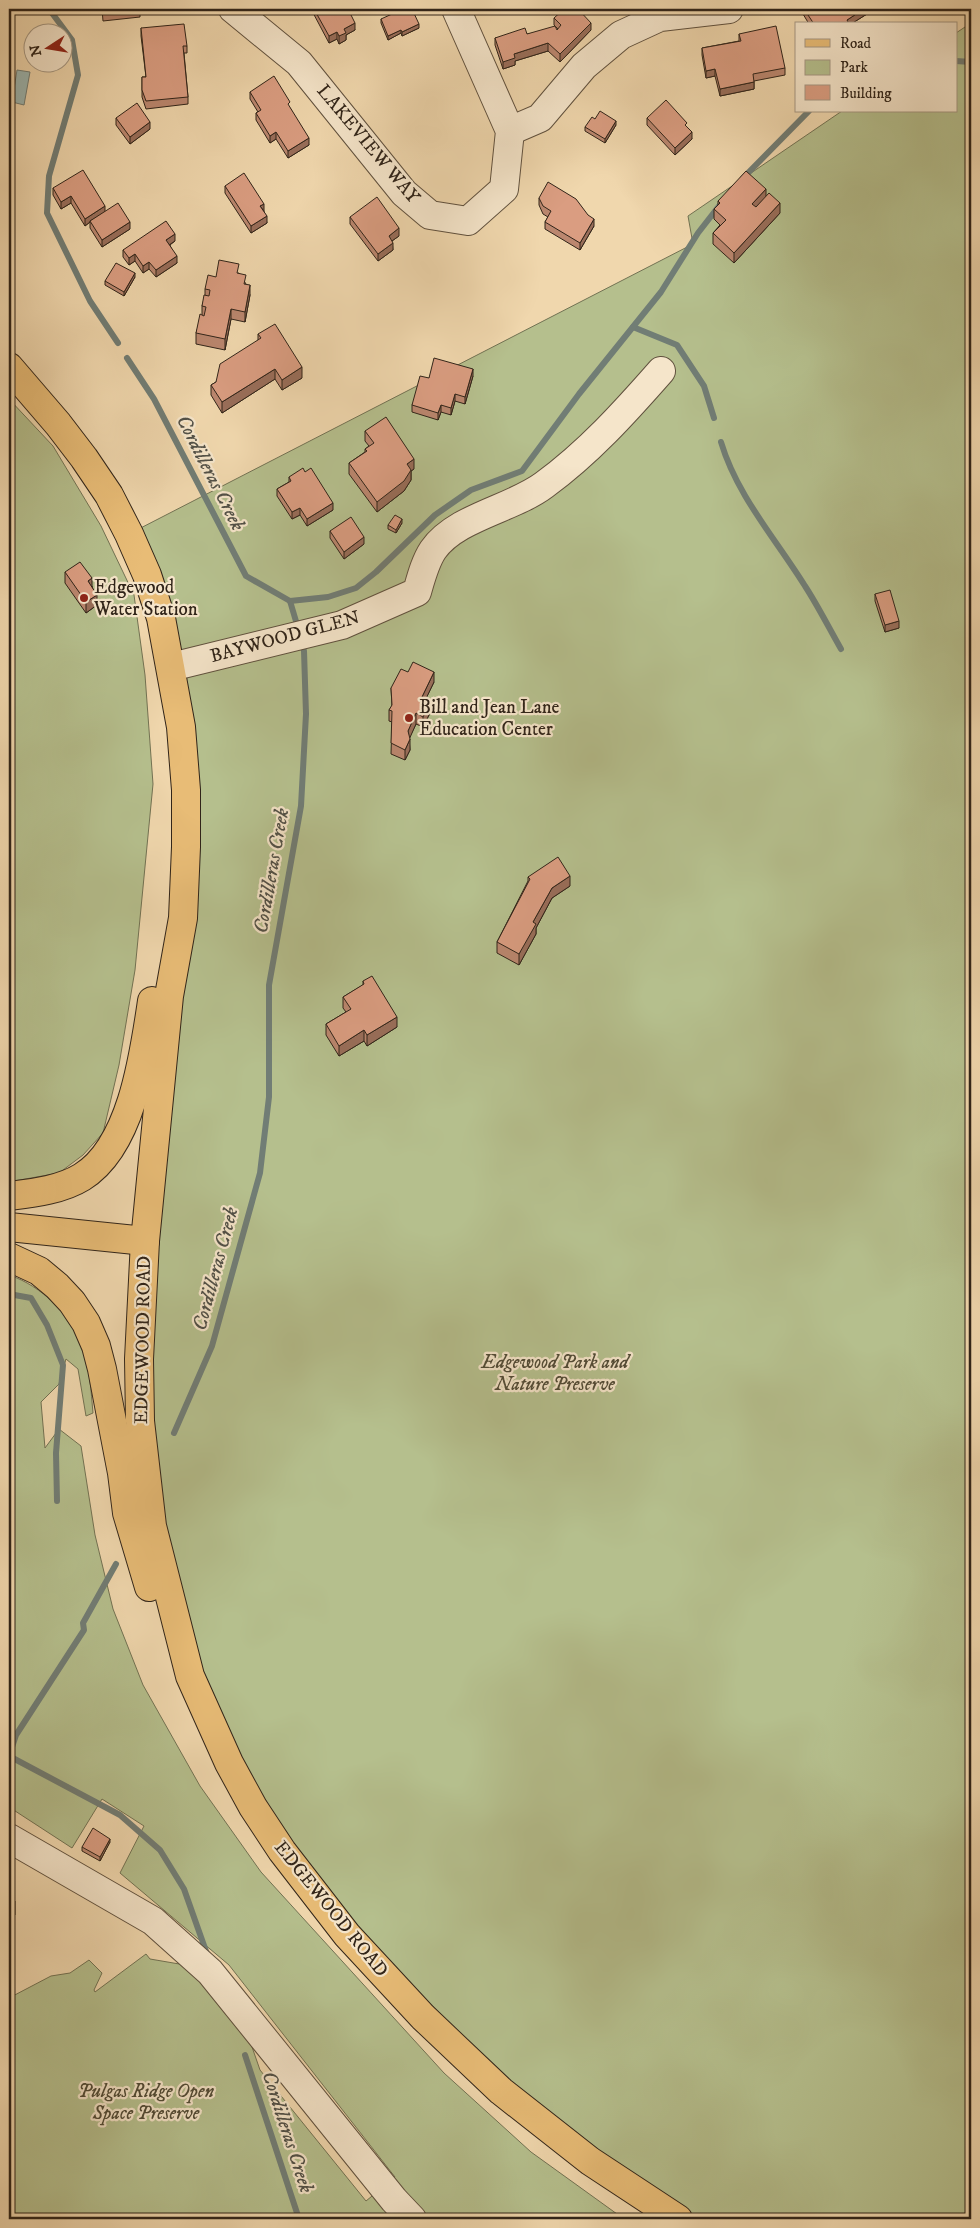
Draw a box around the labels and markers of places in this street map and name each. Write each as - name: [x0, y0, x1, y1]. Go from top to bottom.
- place label: Edgewood Water Station: [93, 576, 198, 621]
- marker: Edgewood Water Station: [78, 592, 90, 604]
- place label: Bill and Jean Lane Education Center: [419, 696, 560, 741]
- marker: Bill and Jean Lane Education Center: [403, 712, 415, 724]

